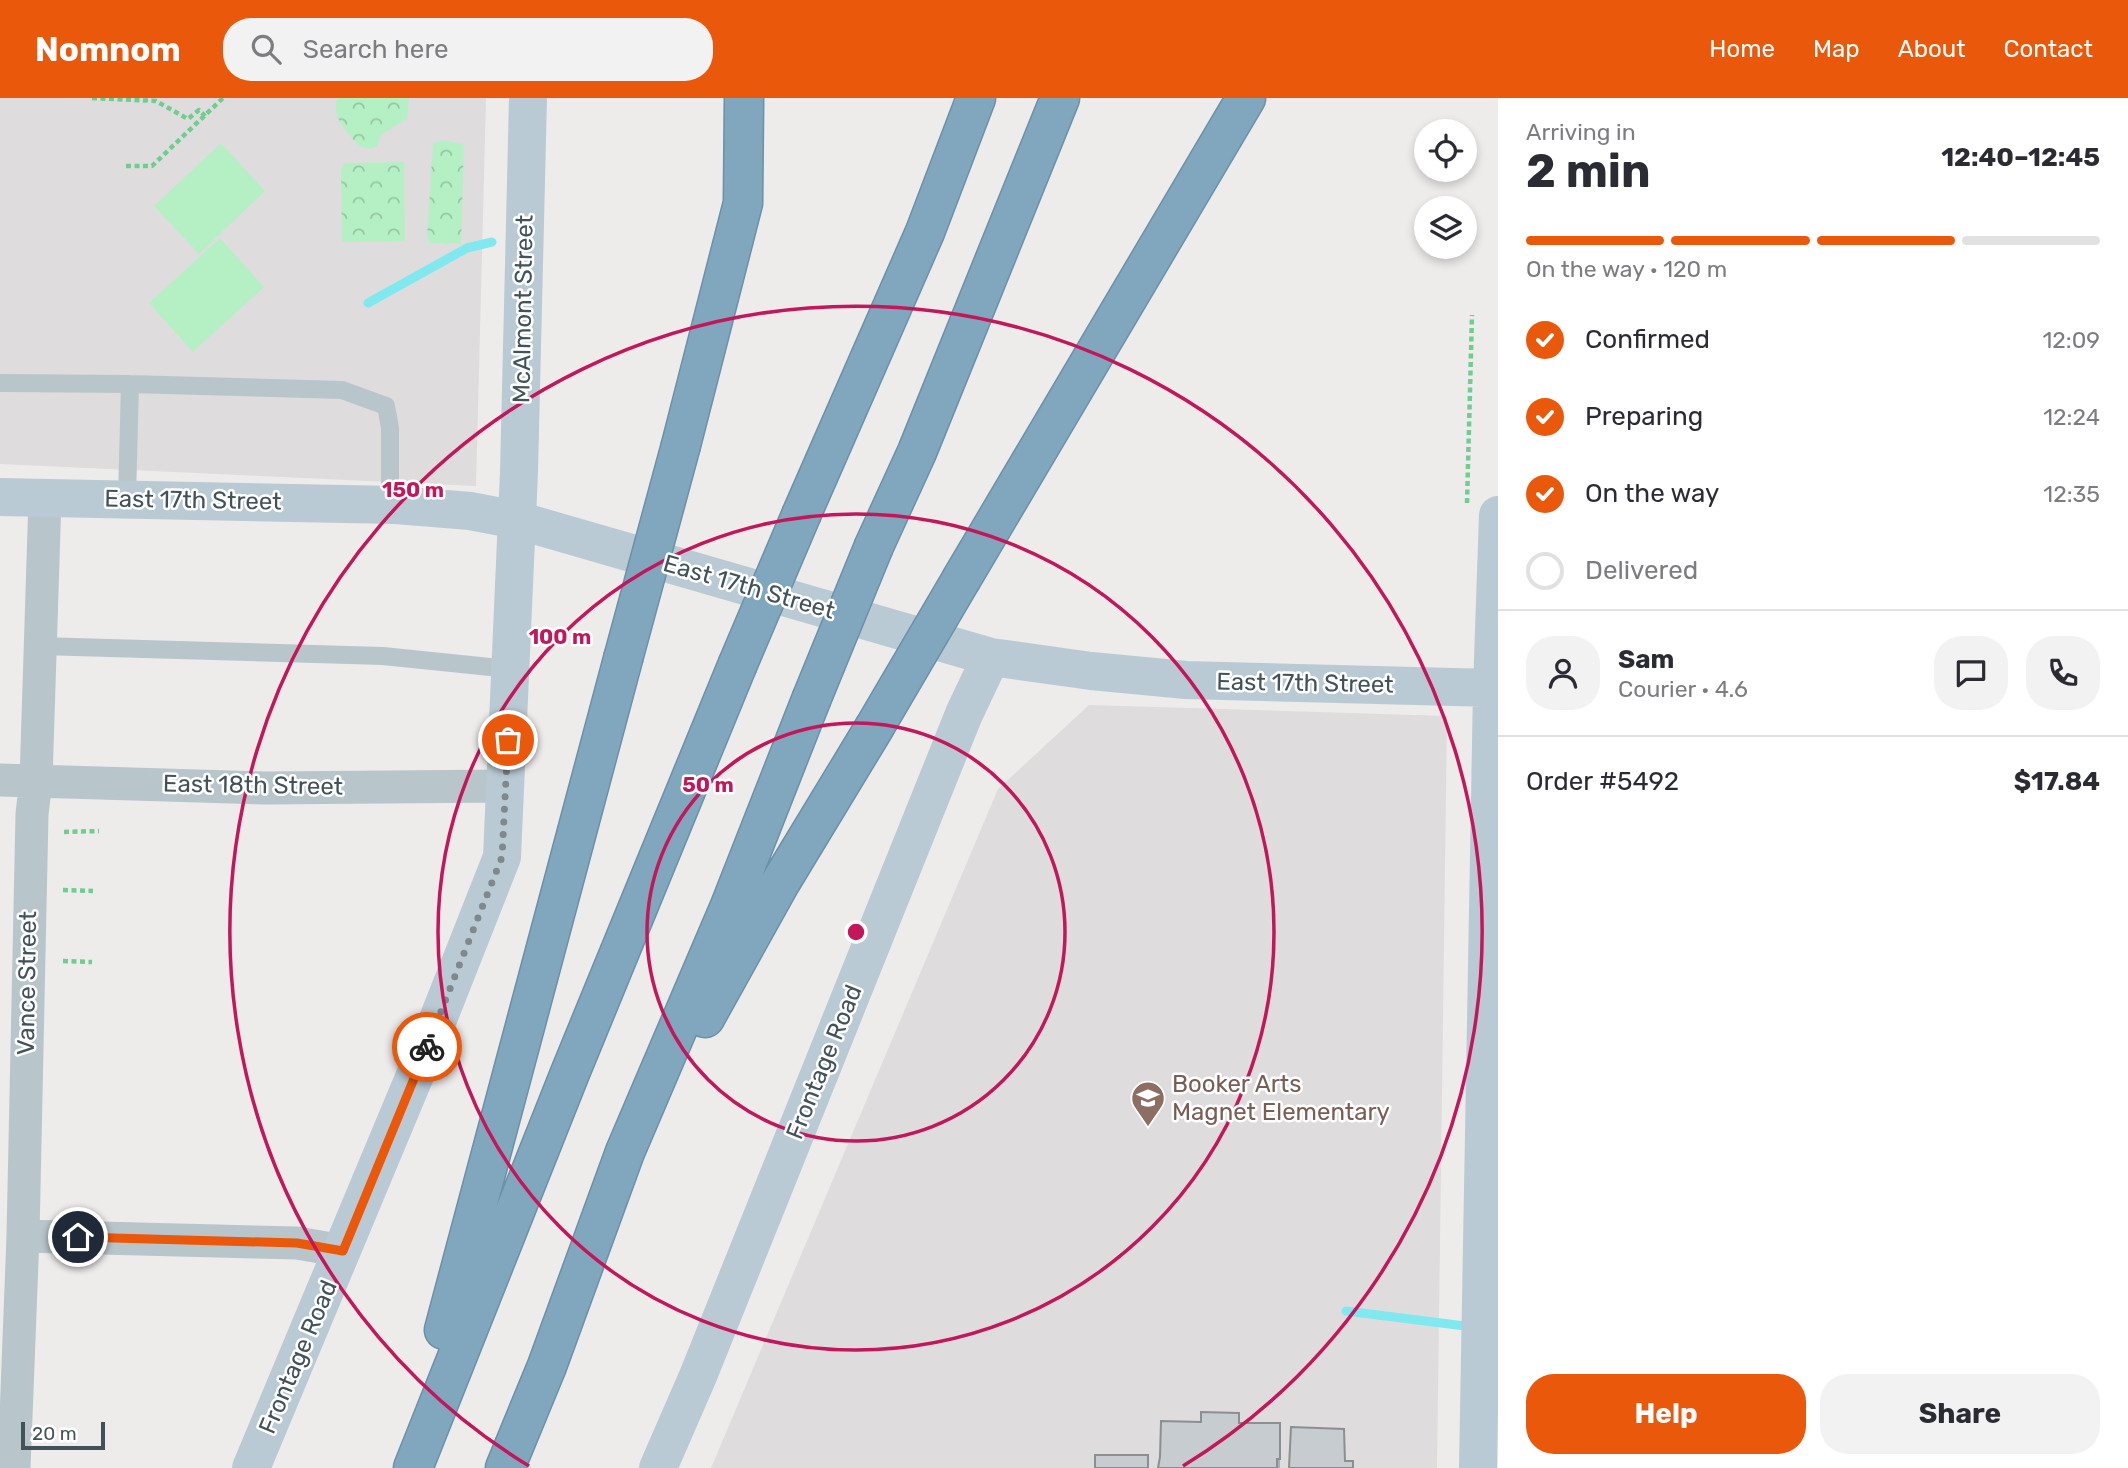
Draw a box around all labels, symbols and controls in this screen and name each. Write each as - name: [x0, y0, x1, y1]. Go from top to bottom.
- search box: [223, 18, 713, 81]
- text: Nomnom: [35, 30, 181, 69]
- icon: search: [247, 30, 285, 68]
- text: Search here: [303, 34, 449, 65]
- text: Home: [1709, 35, 1775, 63]
- text: Map: [1813, 35, 1860, 63]
- text: About: [1898, 35, 1966, 63]
- text: Contact: [2004, 35, 2093, 63]
- text: Arriving in: [1526, 118, 1636, 146]
- map controls: [1414, 119, 1477, 259]
- button: locate: [1414, 119, 1477, 182]
- text: 12:40–12:45: [1941, 142, 2100, 173]
- text: 2 min: [1526, 144, 1651, 199]
- button: layers: [1414, 196, 1477, 259]
- street label: McAlmont Street: [507, 215, 539, 403]
- text: On the way · 120 m: [1526, 255, 1727, 283]
- icon: check: [1526, 321, 1564, 359]
- text: Confirmed: [1585, 324, 1710, 355]
- text: 12:09: [2043, 326, 2100, 354]
- icon: check: [1526, 398, 1564, 436]
- text: Preparing: [1585, 401, 1703, 432]
- text: 12:24: [2043, 403, 2100, 431]
- icon: check: [1526, 475, 1564, 513]
- text: 150 m: [382, 477, 444, 502]
- text: On the way: [1585, 478, 1719, 509]
- text: 12:35: [2043, 480, 2100, 508]
- street label: East 17th Street: [104, 484, 282, 516]
- street label: East 17th Street: [660, 549, 838, 625]
- text: Delivered: [1585, 555, 1698, 586]
- text: 100 m: [529, 624, 591, 649]
- button: person: [1526, 636, 1600, 710]
- button: chat: [1934, 636, 2008, 710]
- button: phone: [2026, 636, 2100, 710]
- text: Sam: [1618, 644, 1674, 675]
- street label: East 17th Street: [1216, 667, 1394, 699]
- text: Courier · 4.6: [1618, 675, 1748, 703]
- pin: [478, 710, 538, 770]
- icon: bag: [489, 721, 527, 759]
- text: Order #5492: [1526, 766, 1679, 797]
- text: $17.84: [2014, 766, 2100, 797]
- street label: East 18th Street: [163, 769, 343, 801]
- text: 50 m: [682, 772, 734, 797]
- street label: Vance Street: [12, 911, 42, 1055]
- centre of rings: [844, 920, 868, 944]
- street label: Frontage Road: [780, 981, 868, 1143]
- courier: [392, 1012, 462, 1082]
- icon: bike: [408, 1028, 446, 1066]
- place label: Booker Arts Magnet Elementary: [1172, 1070, 1390, 1126]
- school or university icon: Booker Arts Magnet Elementary: [1129, 1079, 1167, 1128]
- pin: [48, 1207, 108, 1267]
- icon: home: [59, 1218, 97, 1256]
- street label: Frontage Road: [253, 1276, 343, 1438]
- button: Help: [1526, 1374, 1806, 1454]
- button: Share: [1820, 1374, 2100, 1454]
- scale bar: [21, 1419, 105, 1451]
- text: 20 m: [32, 1422, 77, 1445]

